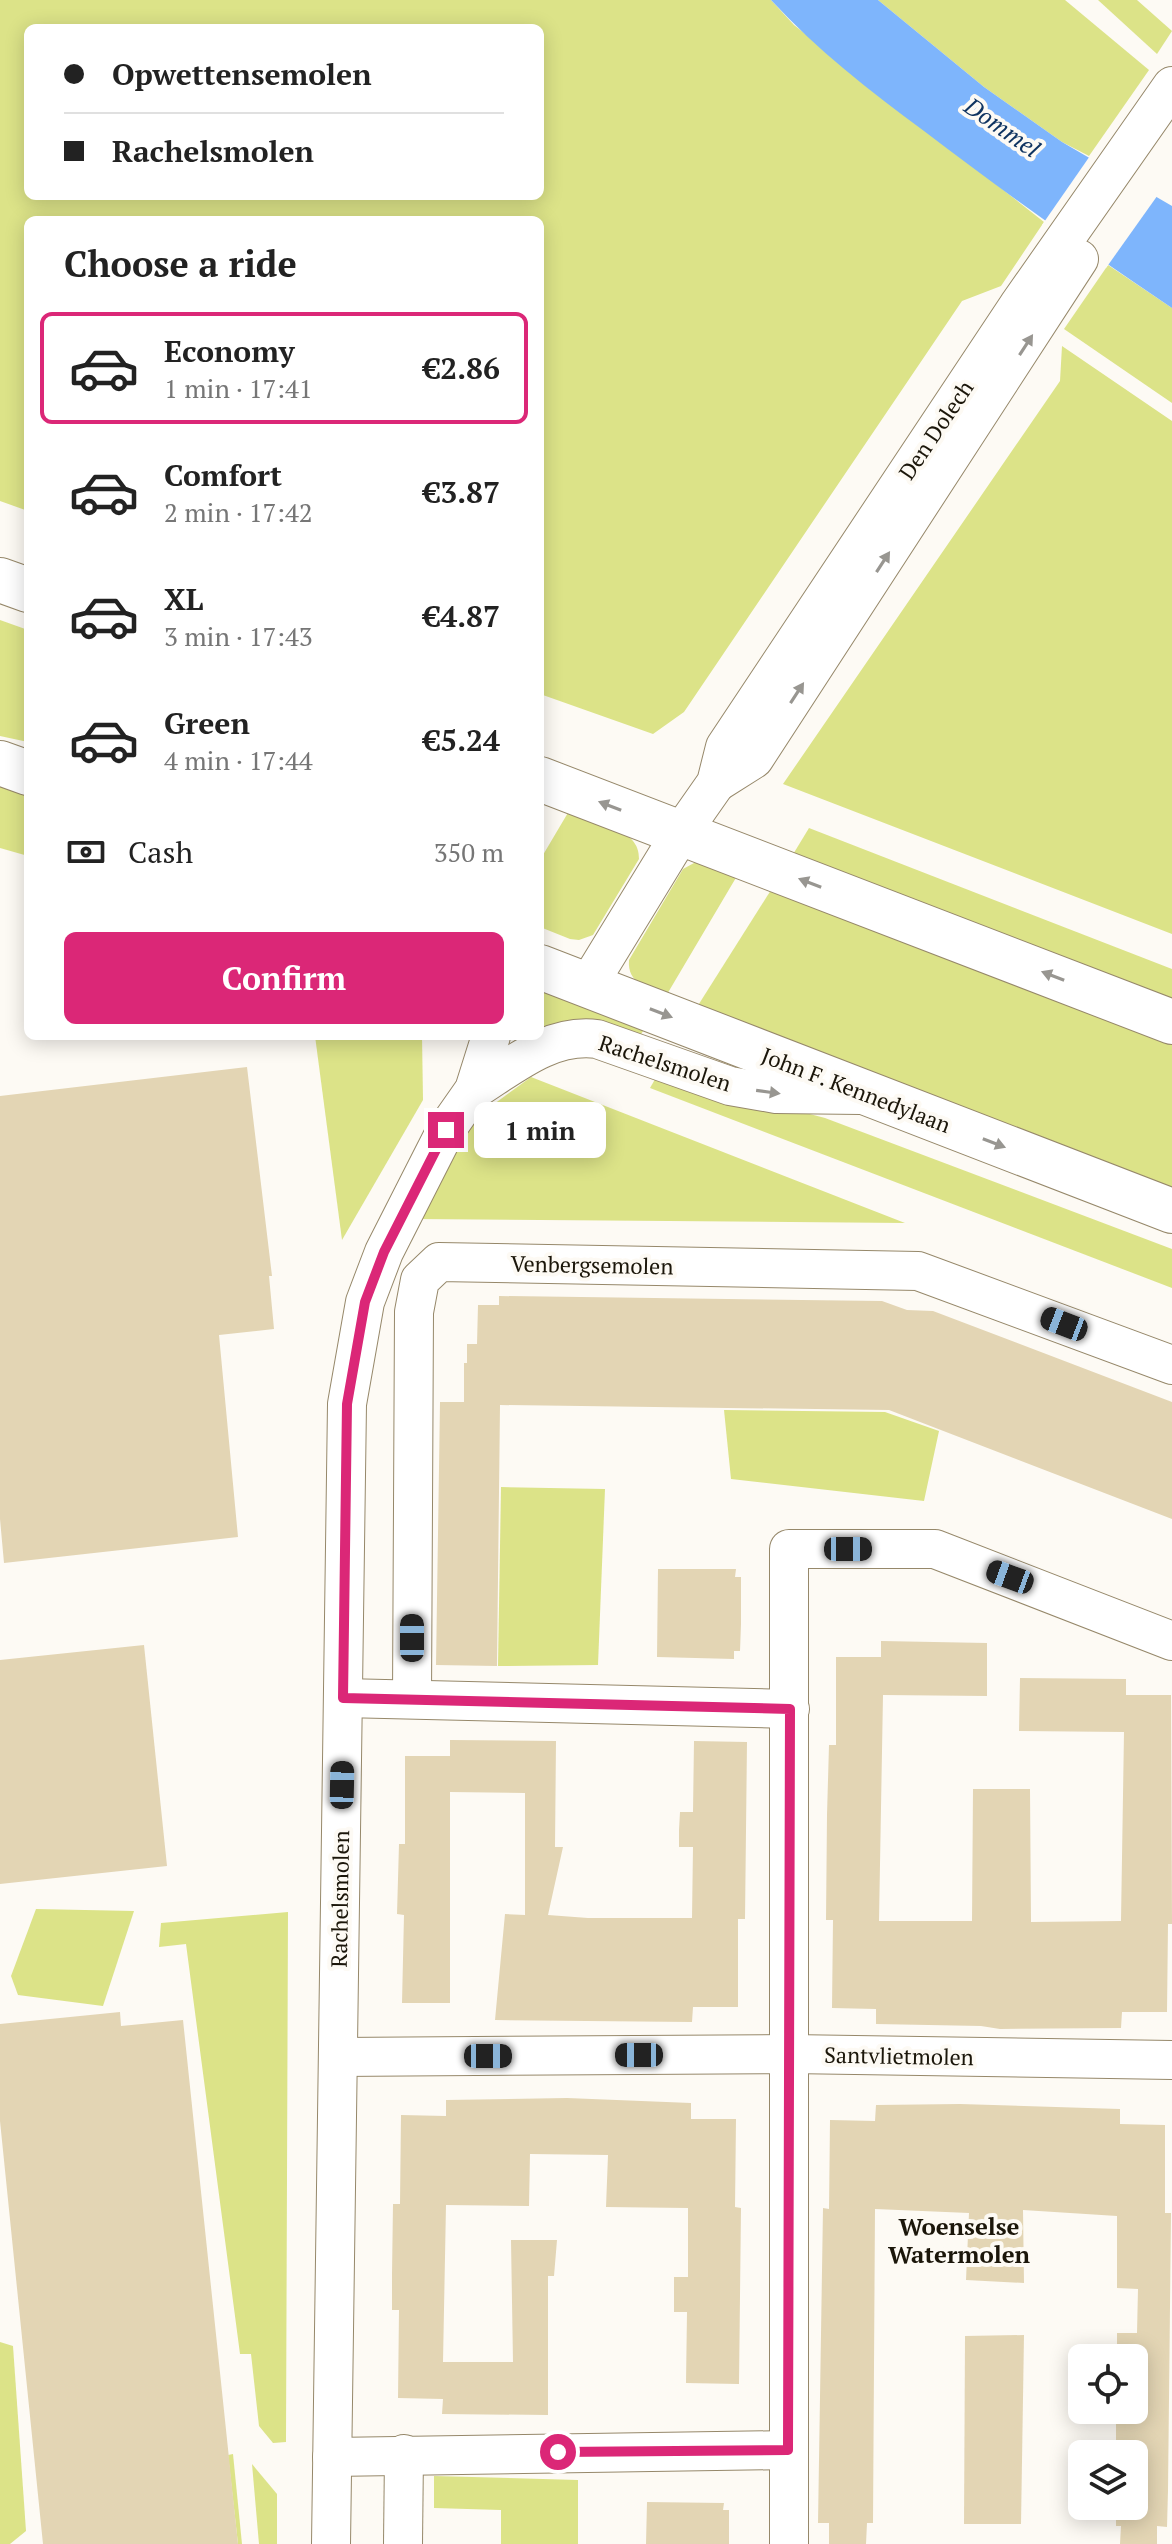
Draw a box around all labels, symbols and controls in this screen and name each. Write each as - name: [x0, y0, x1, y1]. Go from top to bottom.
- text: Opwettensemolen: [112, 54, 372, 94]
- water label: Dommel: [958, 89, 1047, 165]
- text: Rachelsmolen: [112, 131, 314, 171]
- text: Choose a ride: [64, 240, 297, 287]
- text: Economy: [164, 331, 295, 371]
- icon: car: [68, 332, 140, 404]
- one-way arrow: [1018, 334, 1033, 356]
- text: €2.86: [423, 348, 500, 388]
- text: 1 min · 17:41: [164, 371, 313, 405]
- street label: Den Dolech: [892, 374, 979, 485]
- text: Comfort: [164, 455, 282, 495]
- icon: car: [68, 456, 140, 528]
- text: €3.87: [423, 472, 500, 512]
- text: 2 min · 17:42: [164, 495, 313, 529]
- one-way arrow: [875, 551, 890, 573]
- text: XL: [164, 579, 203, 619]
- icon: car: [68, 580, 140, 652]
- text: €4.87: [423, 596, 500, 636]
- text: 3 min · 17:43: [164, 619, 313, 653]
- one-way arrow: [789, 683, 804, 704]
- text: Green: [164, 703, 250, 743]
- icon: car: [68, 704, 140, 776]
- text: €5.24: [423, 720, 500, 760]
- text: 4 min · 17:44: [164, 743, 313, 777]
- one-way arrow: [598, 799, 622, 812]
- icon: cash: [64, 830, 108, 874]
- text: Cash: [128, 832, 193, 872]
- text: 350 m: [434, 835, 504, 869]
- one-way arrow: [798, 876, 822, 889]
- button: Confirm: [64, 932, 504, 1024]
- one-way arrow: [1041, 969, 1065, 982]
- one-way arrow: [649, 1007, 673, 1020]
- street label: Rachelsmolen: [595, 1028, 735, 1098]
- street label: John F. Kennedylaan: [758, 1040, 955, 1139]
- one-way arrow: [756, 1086, 781, 1099]
- callout: 1 min: [474, 1102, 606, 1158]
- route end: [428, 1112, 464, 1148]
- text: 1 min: [504, 1113, 576, 1147]
- one-way arrow: [982, 1137, 1006, 1150]
- street label: Venbergsemolen: [510, 1249, 674, 1280]
- car: [1037, 1304, 1091, 1344]
- car: [824, 1537, 872, 1561]
- car: [983, 1558, 1037, 1596]
- car: [400, 1614, 424, 1662]
- car: [330, 1761, 354, 1809]
- street label: Rachelsmolen: [324, 1830, 355, 1968]
- street label: Santvlietmolen: [824, 2040, 974, 2071]
- car: [615, 2043, 663, 2067]
- car: [464, 2044, 512, 2068]
- district label: Woenselse Watermolen: [888, 2210, 1031, 2270]
- map controls: [1068, 2344, 1148, 2520]
- button: locate: [1068, 2344, 1148, 2424]
- route start: [540, 2434, 576, 2470]
- button: layers: [1068, 2440, 1148, 2520]

